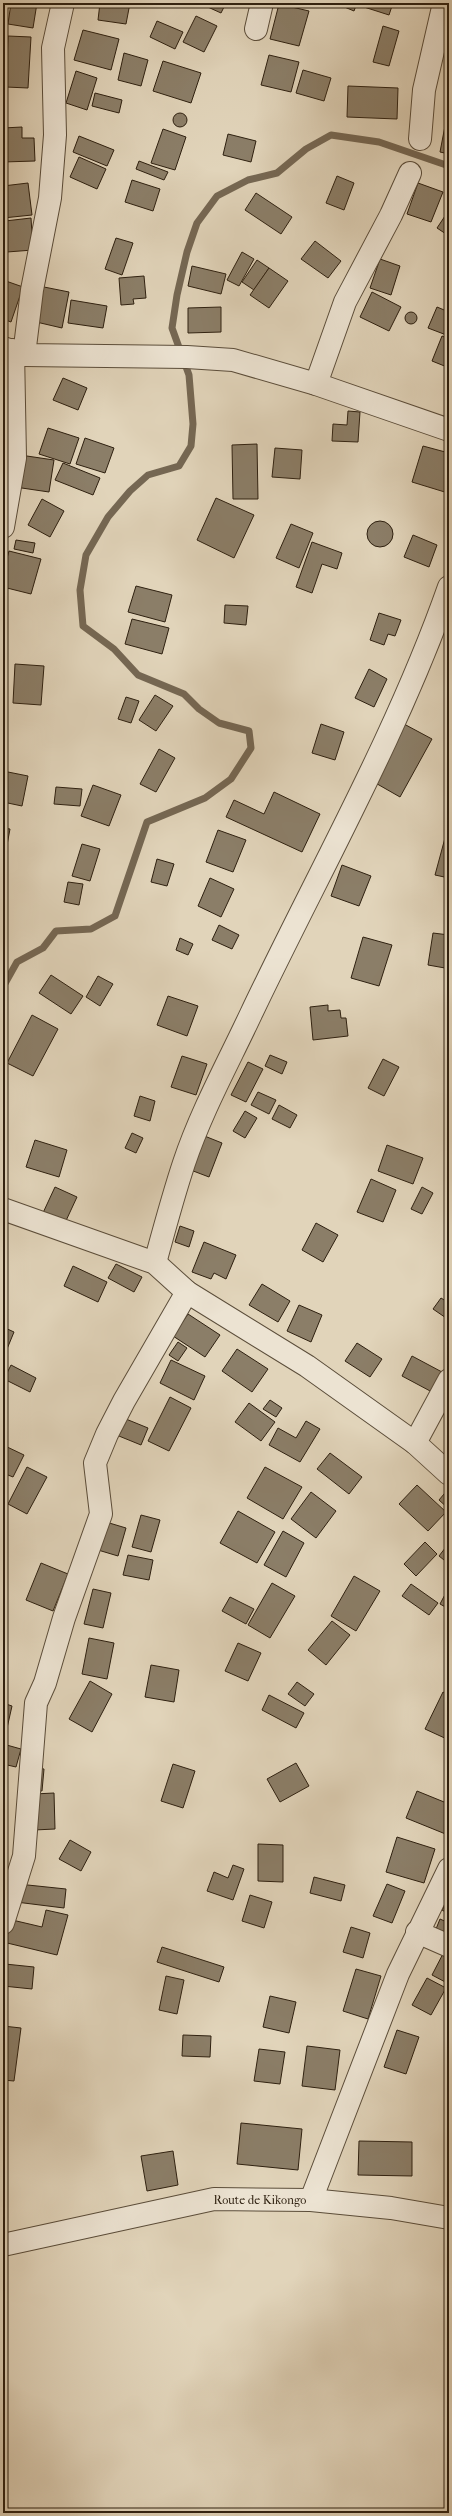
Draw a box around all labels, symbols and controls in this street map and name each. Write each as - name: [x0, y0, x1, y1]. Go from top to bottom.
- street label: Route de Kikongo: [214, 2193, 306, 2207]

